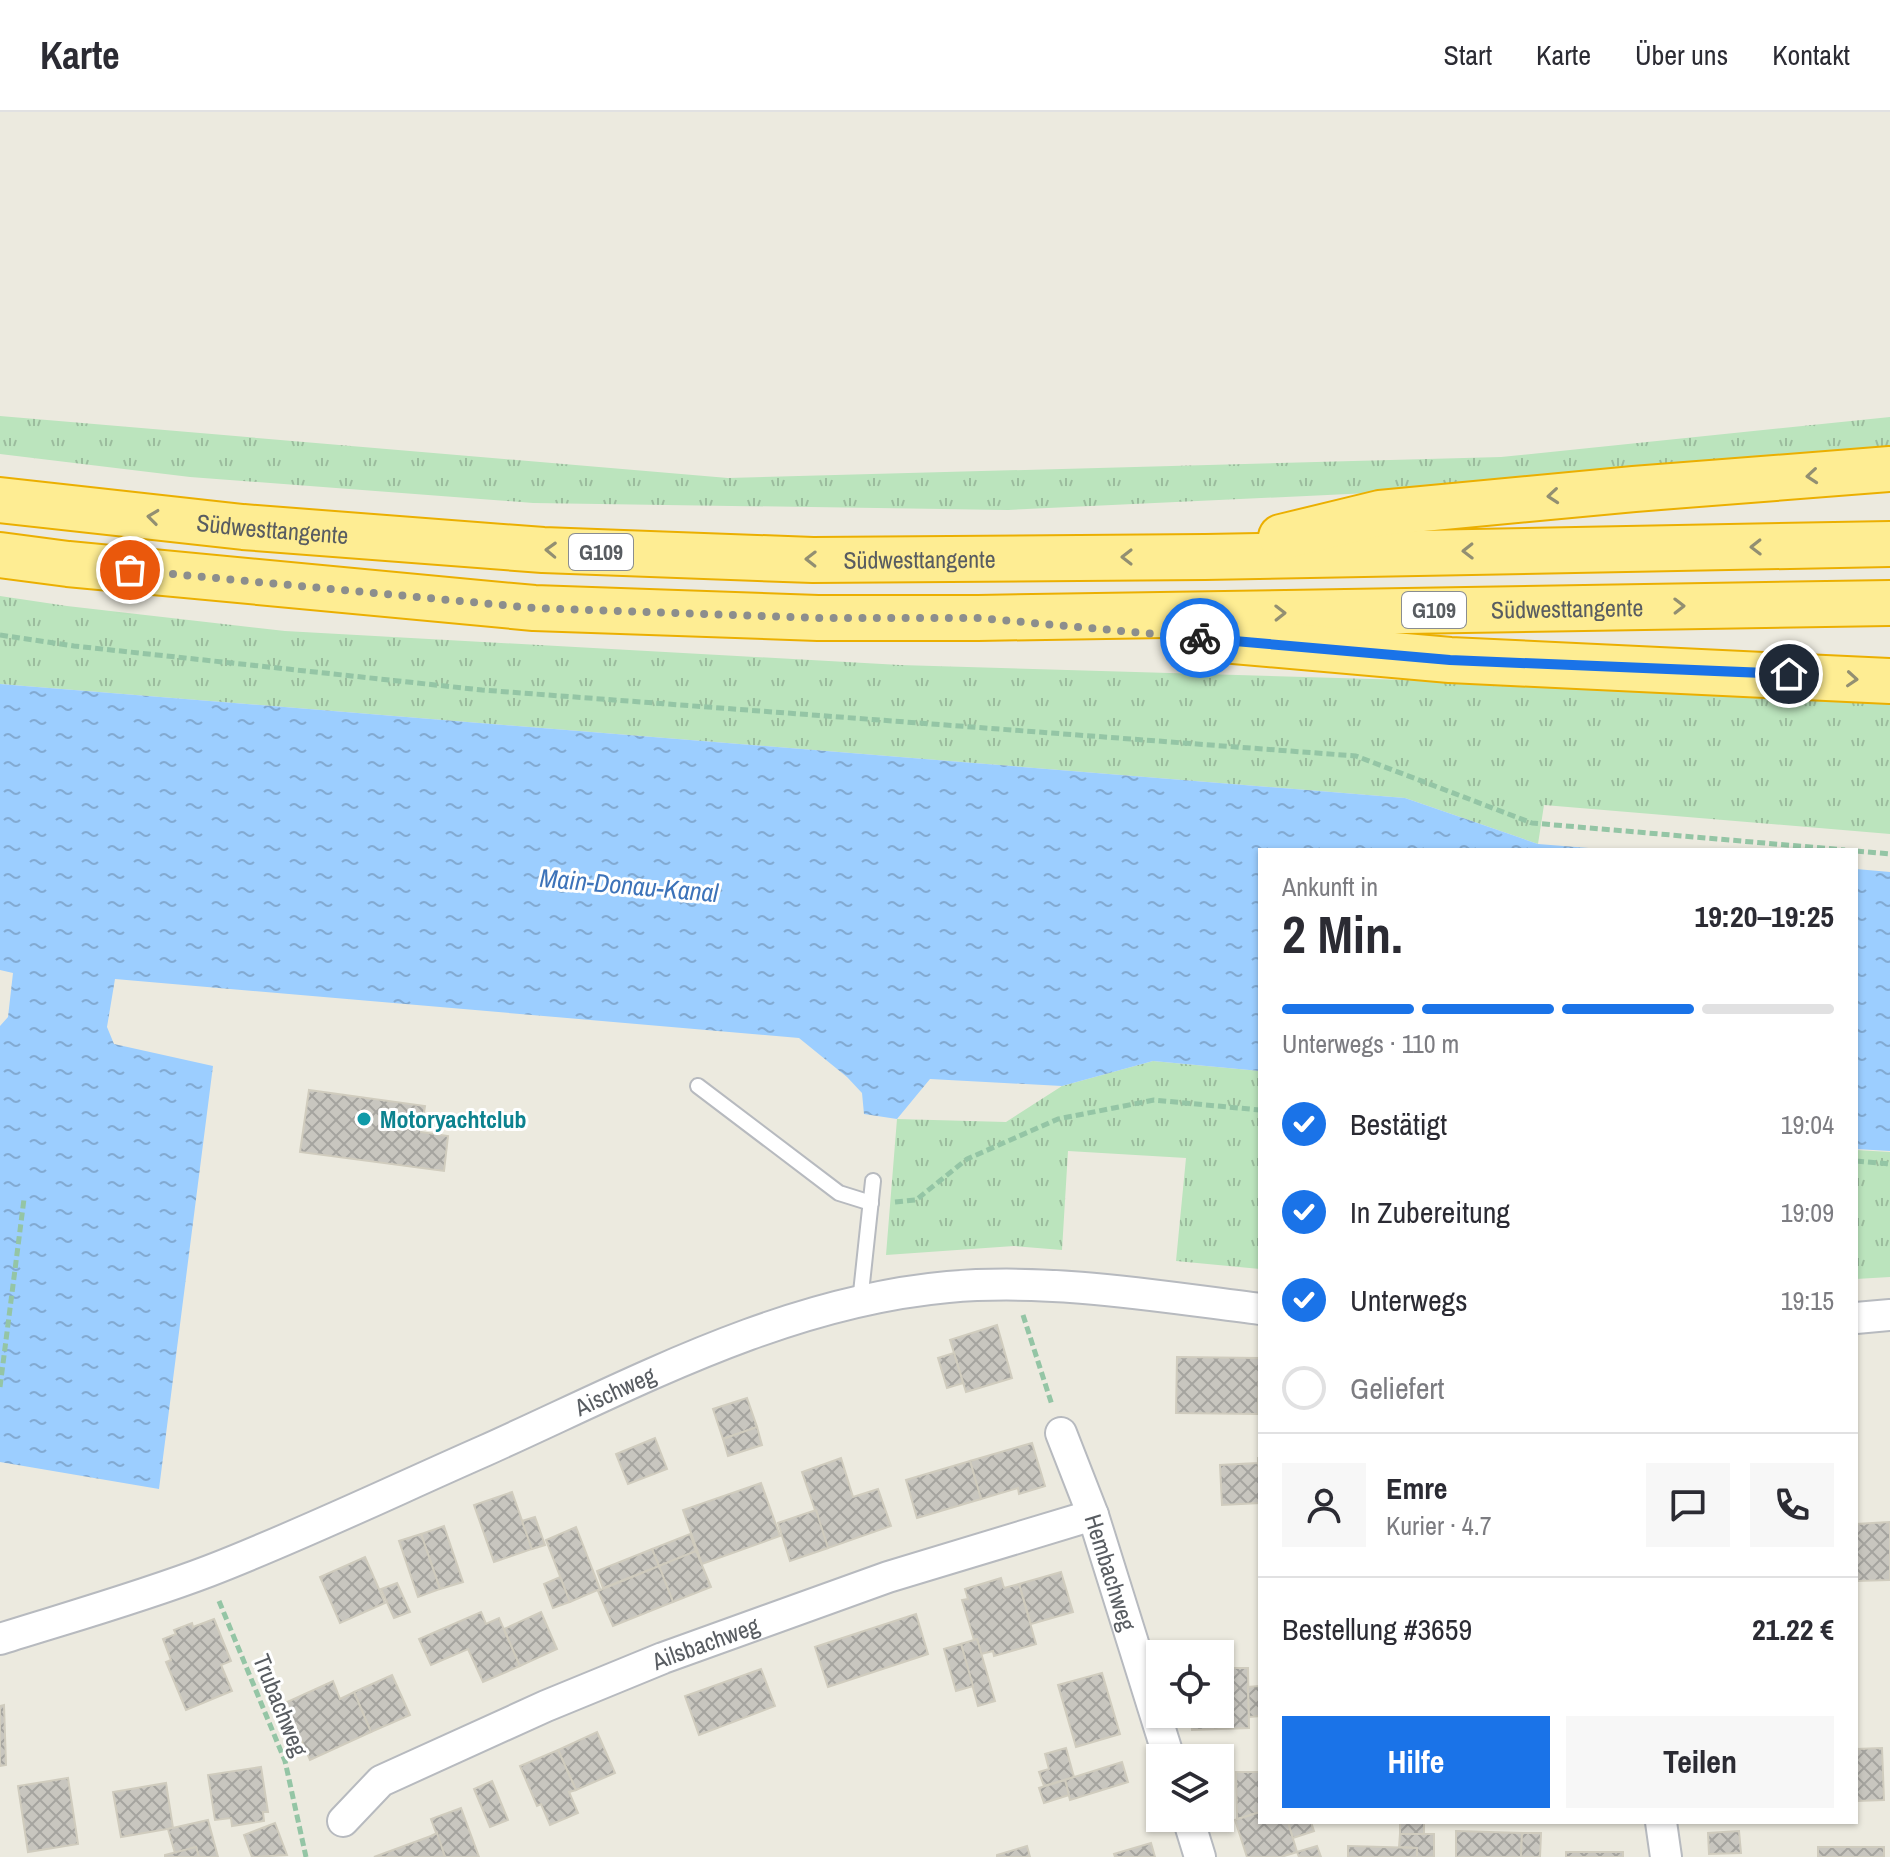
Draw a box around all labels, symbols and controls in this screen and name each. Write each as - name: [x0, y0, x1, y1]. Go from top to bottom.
- text: Karte: [40, 30, 120, 81]
- text: Start: [1444, 36, 1492, 74]
- text: Karte: [1536, 36, 1591, 74]
- text: Über uns: [1635, 36, 1728, 74]
- text: Kontakt: [1772, 36, 1850, 74]
- one-way arrow: [1805, 467, 1818, 484]
- one-way arrow: [1546, 487, 1559, 504]
- street label: Südwesttangente: [195, 506, 350, 551]
- one-way arrow: [146, 509, 159, 526]
- road number: G109: [569, 534, 633, 570]
- pin: [96, 536, 164, 604]
- one-way arrow: [1749, 538, 1762, 555]
- one-way arrow: [544, 542, 557, 559]
- one-way arrow: [1461, 542, 1474, 560]
- street label: Südwesttangente: [843, 543, 996, 576]
- icon: bag: [108, 548, 152, 592]
- one-way arrow: [1120, 548, 1133, 566]
- one-way arrow: [804, 551, 817, 568]
- street label: Südwesttangente: [1491, 591, 1643, 626]
- road number: G109: [1402, 592, 1466, 628]
- courier: [1160, 598, 1240, 678]
- one-way arrow: [1674, 598, 1686, 615]
- one-way arrow: [1274, 604, 1287, 622]
- icon: bike: [1178, 616, 1222, 660]
- pin: [1755, 640, 1823, 708]
- icon: home: [1767, 652, 1811, 696]
- one-way arrow: [1846, 670, 1859, 687]
- water label: Main-Donau-Kanal: [538, 860, 721, 910]
- text: Ankunft in: [1282, 869, 1378, 904]
- text: 19:20–19:25: [1695, 896, 1834, 936]
- text: 2 Min.: [1282, 899, 1403, 969]
- text: Unterwegs · 110 m: [1282, 1026, 1459, 1061]
- icon: check: [1282, 1102, 1326, 1146]
- place label: Motoryachtclub: [380, 1103, 527, 1135]
- text: Bestätigt: [1350, 1104, 1447, 1144]
- text: 19:04: [1781, 1107, 1834, 1142]
- marker: Motoryachtclub: [355, 1110, 373, 1128]
- icon: check: [1282, 1190, 1326, 1234]
- text: In Zubereitung: [1350, 1192, 1510, 1232]
- text: 19:09: [1781, 1195, 1834, 1230]
- icon: check: [1282, 1278, 1326, 1322]
- text: Unterwegs: [1350, 1280, 1468, 1320]
- text: 19:15: [1781, 1283, 1834, 1318]
- street label: Aischweg: [568, 1358, 660, 1423]
- text: Geliefert: [1350, 1368, 1444, 1408]
- button: person: [1282, 1463, 1366, 1547]
- button: chat: [1646, 1463, 1730, 1547]
- button: phone: [1750, 1463, 1834, 1547]
- text: Emre: [1386, 1468, 1448, 1508]
- text: Kurier · 4.7: [1386, 1508, 1491, 1543]
- street label: Hembachweg: [1078, 1510, 1144, 1635]
- street label: Ailsbachweg: [646, 1609, 763, 1677]
- text: Bestellung #3659: [1282, 1609, 1472, 1649]
- text: 21.22 €: [1752, 1609, 1834, 1649]
- map controls: [1146, 1640, 1234, 1832]
- button: locate: [1146, 1640, 1234, 1728]
- street label: Trubachweg: [246, 1649, 316, 1761]
- button: Hilfe: [1282, 1716, 1550, 1808]
- button: Teilen: [1566, 1716, 1834, 1808]
- button: layers: [1146, 1744, 1234, 1832]

